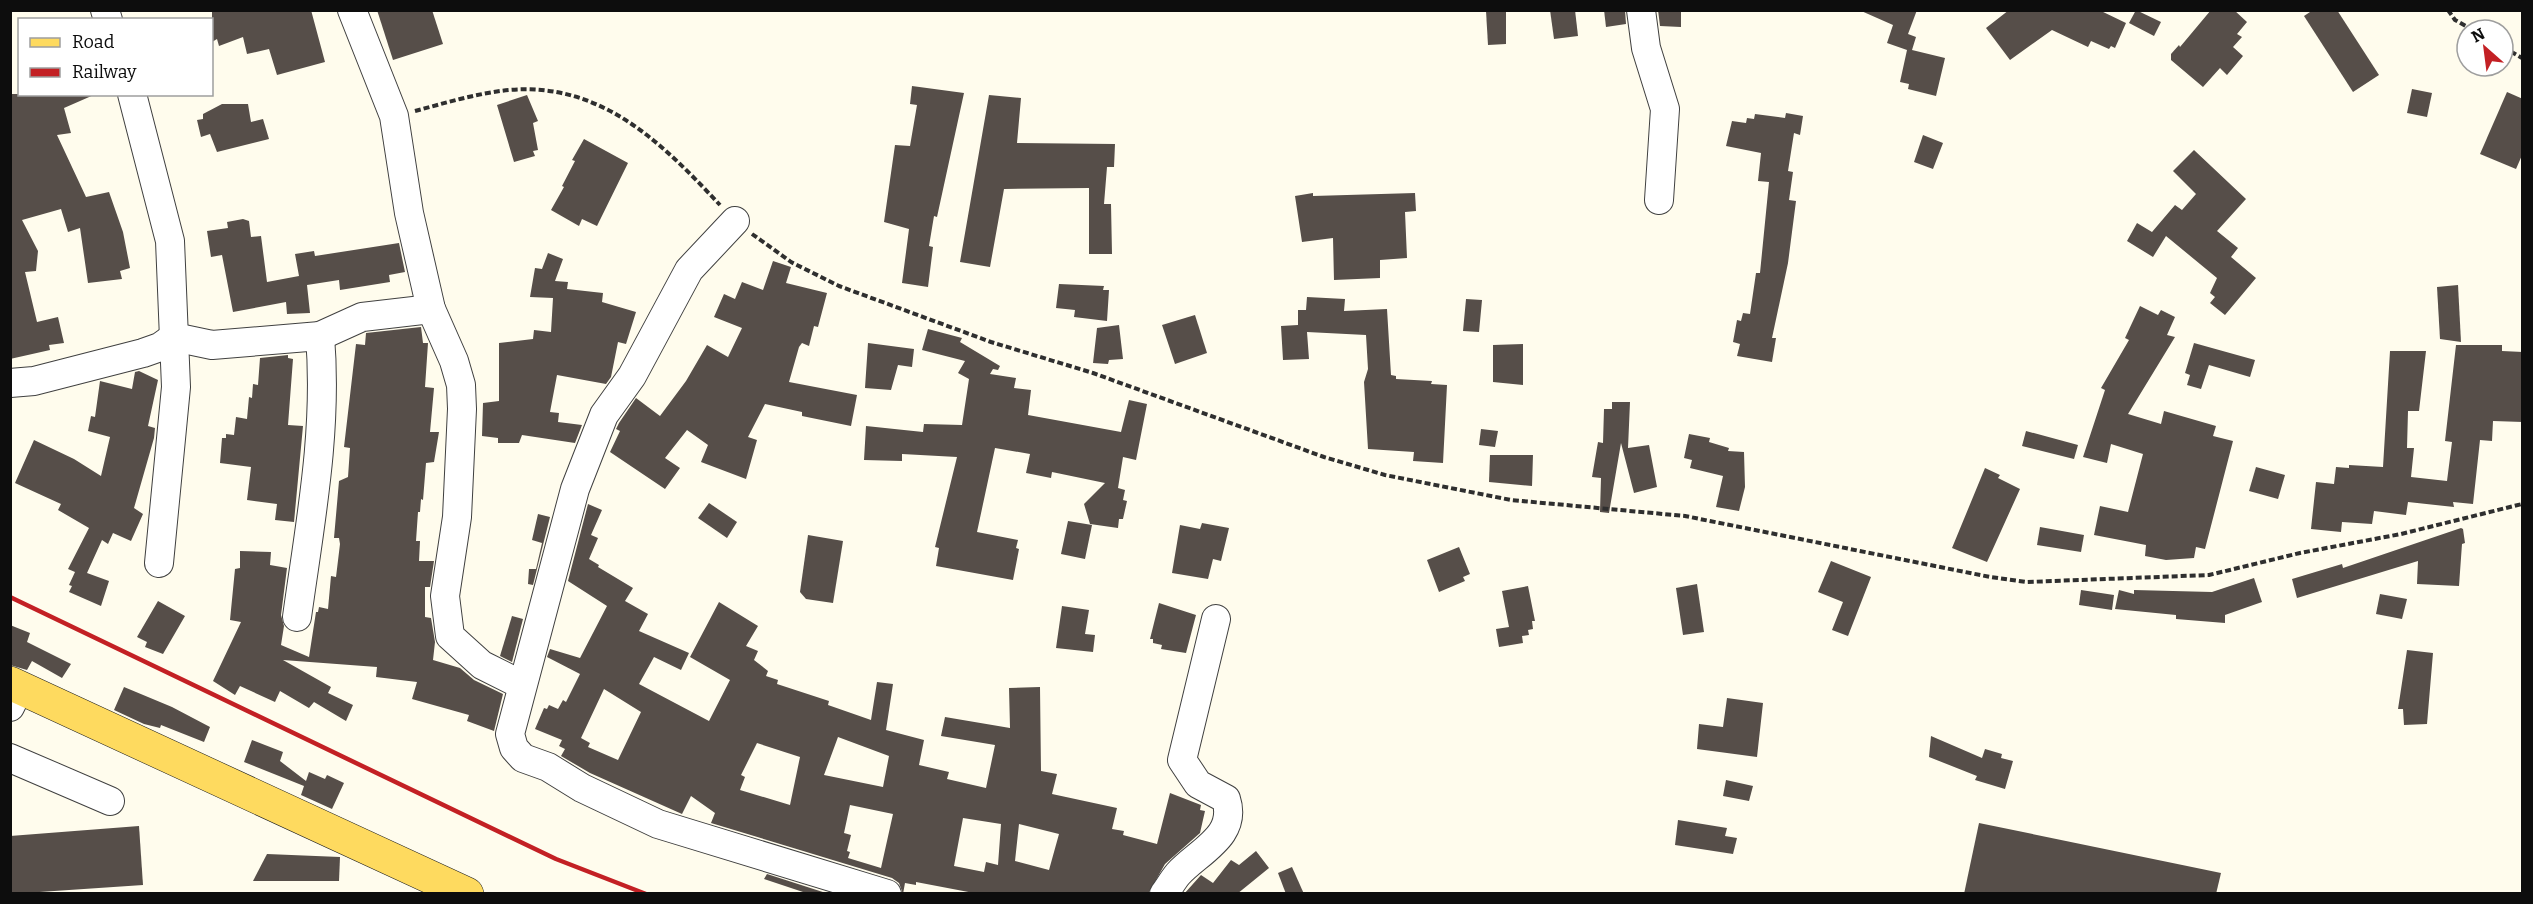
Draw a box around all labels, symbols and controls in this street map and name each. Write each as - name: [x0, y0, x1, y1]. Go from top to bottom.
- legend: [18, 18, 213, 96]
- north arrow: [2455, 18, 2515, 78]
- text: N: [2468, 24, 2488, 46]
- text: Road: [72, 31, 115, 53]
- text: Railway: [72, 61, 137, 83]

